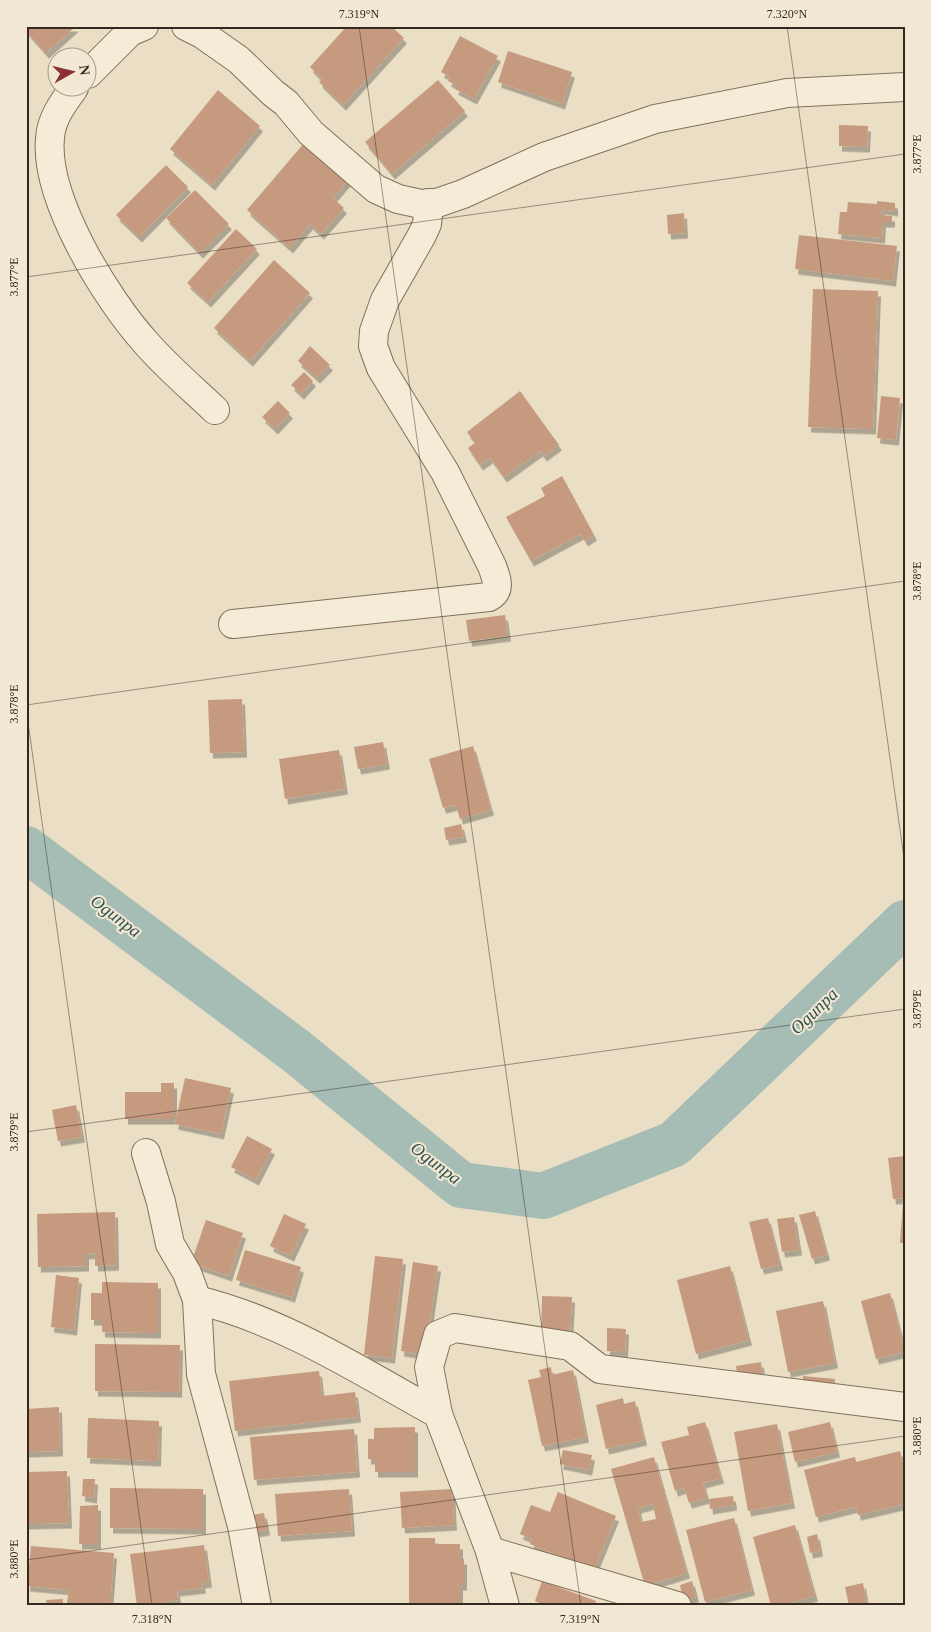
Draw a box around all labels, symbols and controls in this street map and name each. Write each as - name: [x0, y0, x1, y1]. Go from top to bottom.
- text: 7.319°N: [339, 7, 380, 21]
- text: 7.320°N: [767, 7, 808, 21]
- north arrow: [48, 48, 98, 98]
- text: N: [76, 64, 93, 76]
- text: 3.877°E: [910, 134, 924, 174]
- text: 3.877°E: [7, 257, 21, 297]
- text: 3.878°E: [910, 561, 924, 601]
- text: 3.878°E: [7, 684, 21, 724]
- water label: Ogunpa: [87, 891, 145, 941]
- water label: Ogunpa: [786, 984, 842, 1038]
- text: 3.879°E: [910, 989, 924, 1029]
- text: 3.879°E: [7, 1112, 21, 1152]
- water label: Ogunpa: [407, 1138, 465, 1188]
- text: 3.880°E: [910, 1416, 924, 1456]
- text: 3.880°E: [7, 1539, 21, 1579]
- text: 7.318°N: [132, 1612, 173, 1626]
- text: 7.319°N: [560, 1612, 601, 1626]

